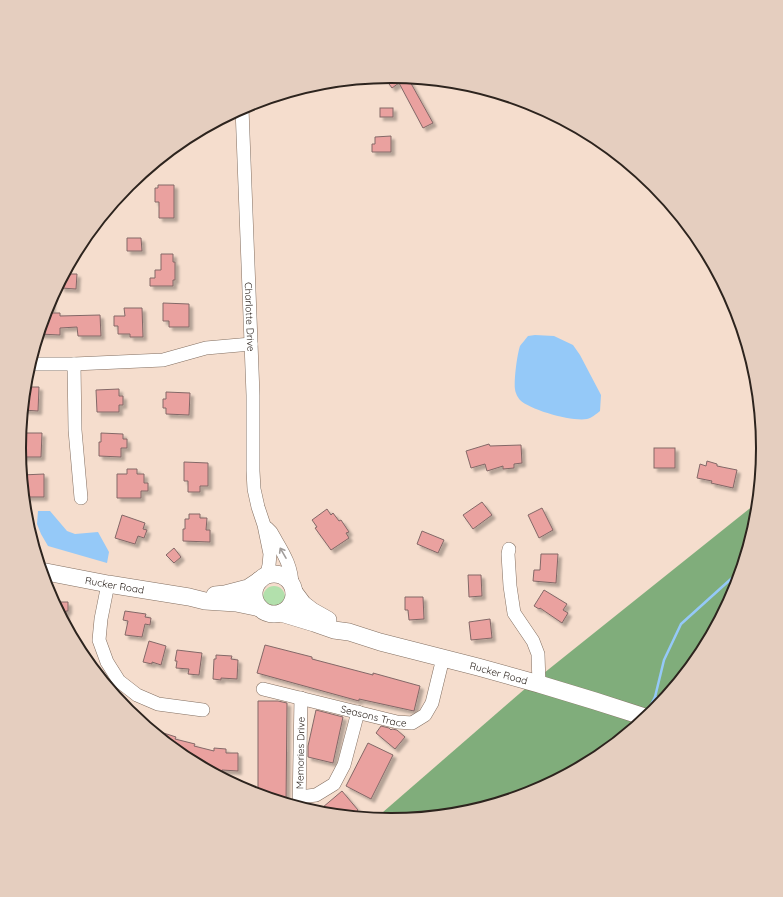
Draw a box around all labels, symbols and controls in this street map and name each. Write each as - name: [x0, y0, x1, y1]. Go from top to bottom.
- street label: Charlotte Drive: [242, 282, 257, 352]
- one-way arrow: [279, 547, 287, 559]
- street label: Rucker Road: [84, 574, 145, 597]
- street label: Rucker Road: [468, 659, 529, 688]
- street label: Seasons Trace: [339, 702, 407, 730]
- street label: Memories Drive: [293, 716, 308, 789]

